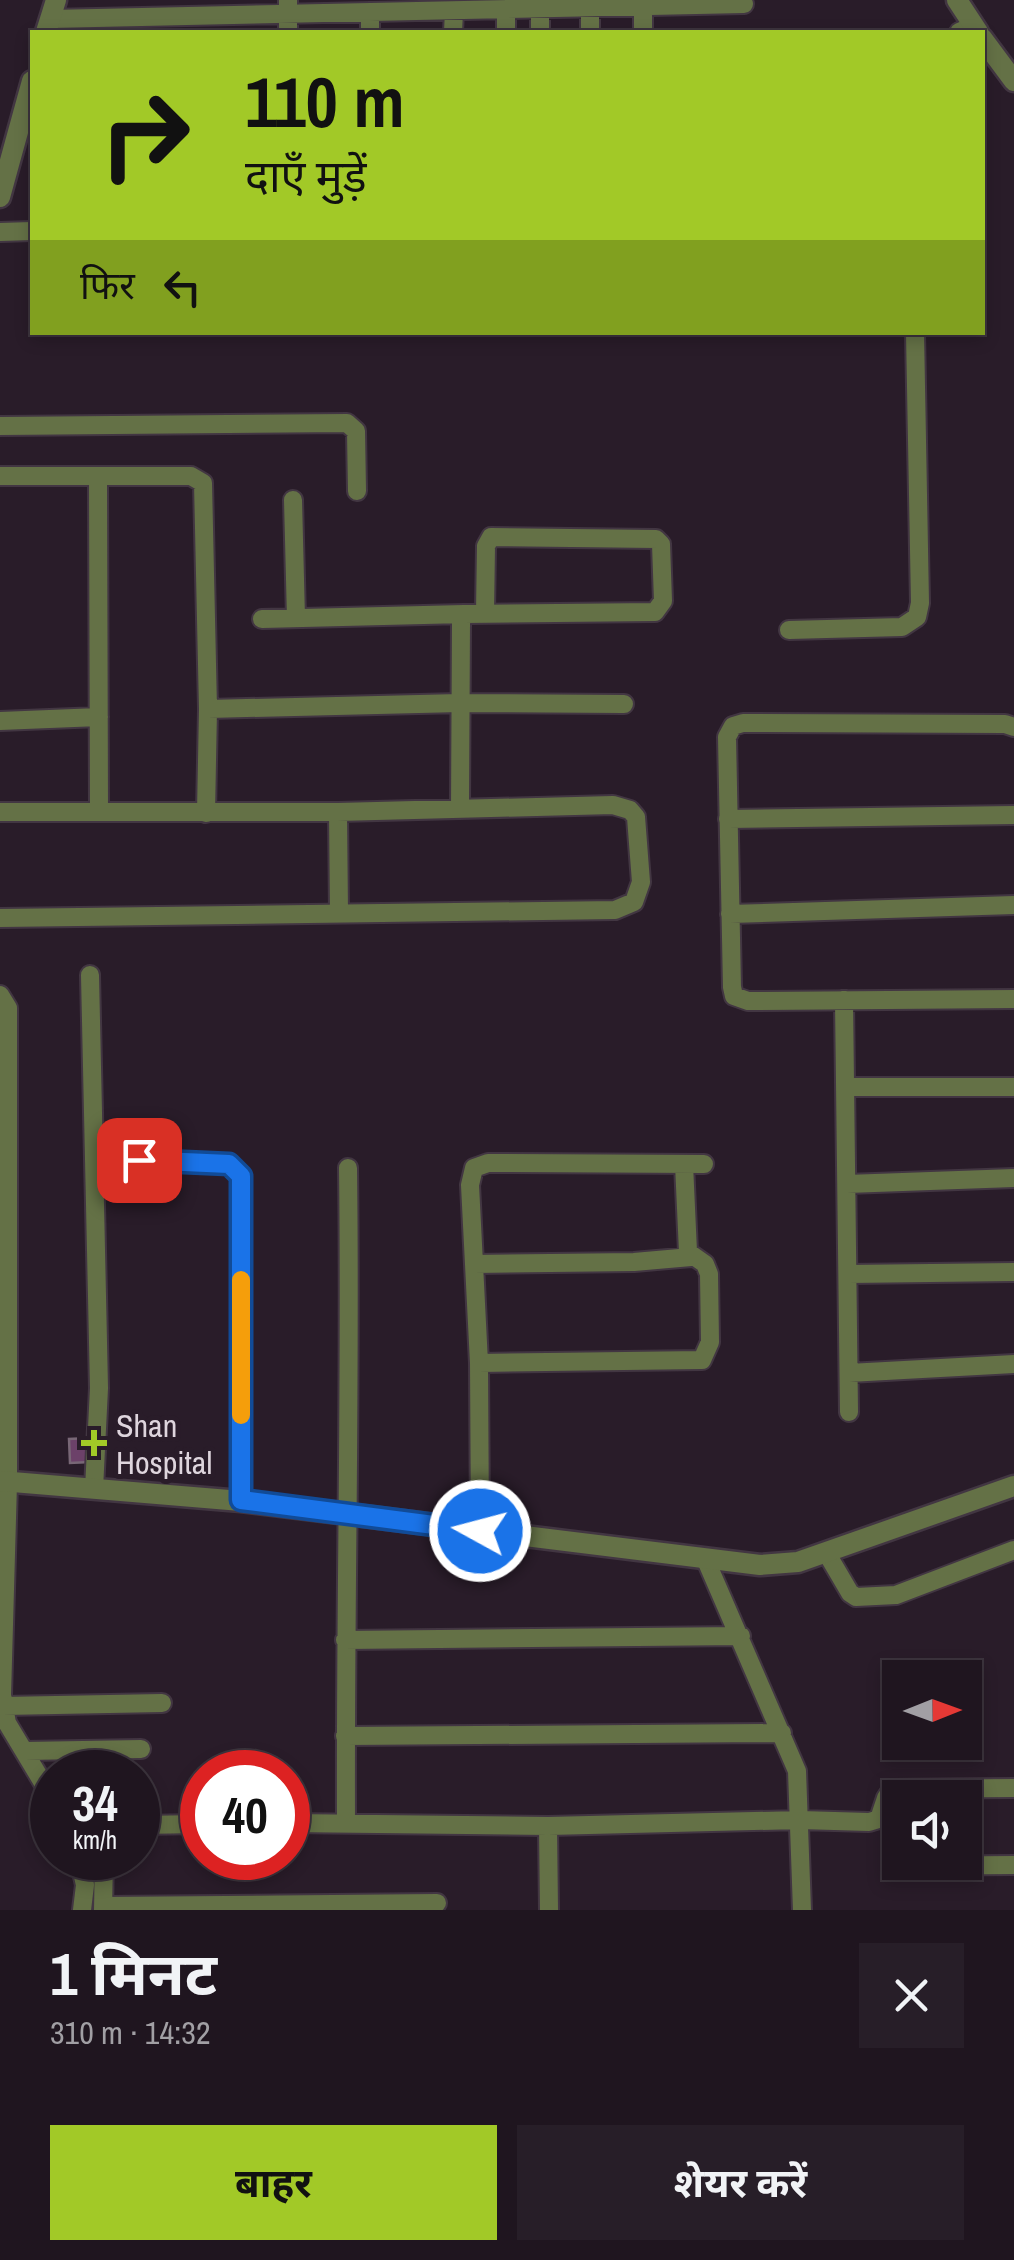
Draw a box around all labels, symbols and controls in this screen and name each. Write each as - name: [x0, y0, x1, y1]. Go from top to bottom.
- text: 110 m: [245, 55, 405, 149]
- icon: right: [80, 70, 210, 200]
- text: दाएँ मुड़ें: [245, 145, 367, 206]
- text: फिर: [80, 260, 135, 311]
- icon: left: [155, 260, 210, 315]
- pin: [97, 1118, 182, 1203]
- icon: arrive: [112, 1133, 167, 1188]
- place label: Shan Hospital: [116, 1404, 212, 1484]
- marker: Shan Hospital: [81, 1430, 107, 1456]
- position arrow: [428, 1479, 532, 1583]
- north arrow: [882, 1660, 982, 1760]
- map controls: [882, 1660, 982, 1880]
- speed limit sign: 40: [180, 1750, 310, 1880]
- text: 34: [72, 1769, 118, 1837]
- button: sound: [882, 1780, 982, 1880]
- text: km/h: [73, 1823, 117, 1857]
- text: 1 मिनट: [50, 1933, 217, 2014]
- button: close: [859, 1943, 964, 2048]
- text: 310 m · 14:32: [50, 2011, 210, 2054]
- button: बाहर: [50, 2125, 497, 2240]
- button: शेयर करें: [517, 2125, 964, 2240]

